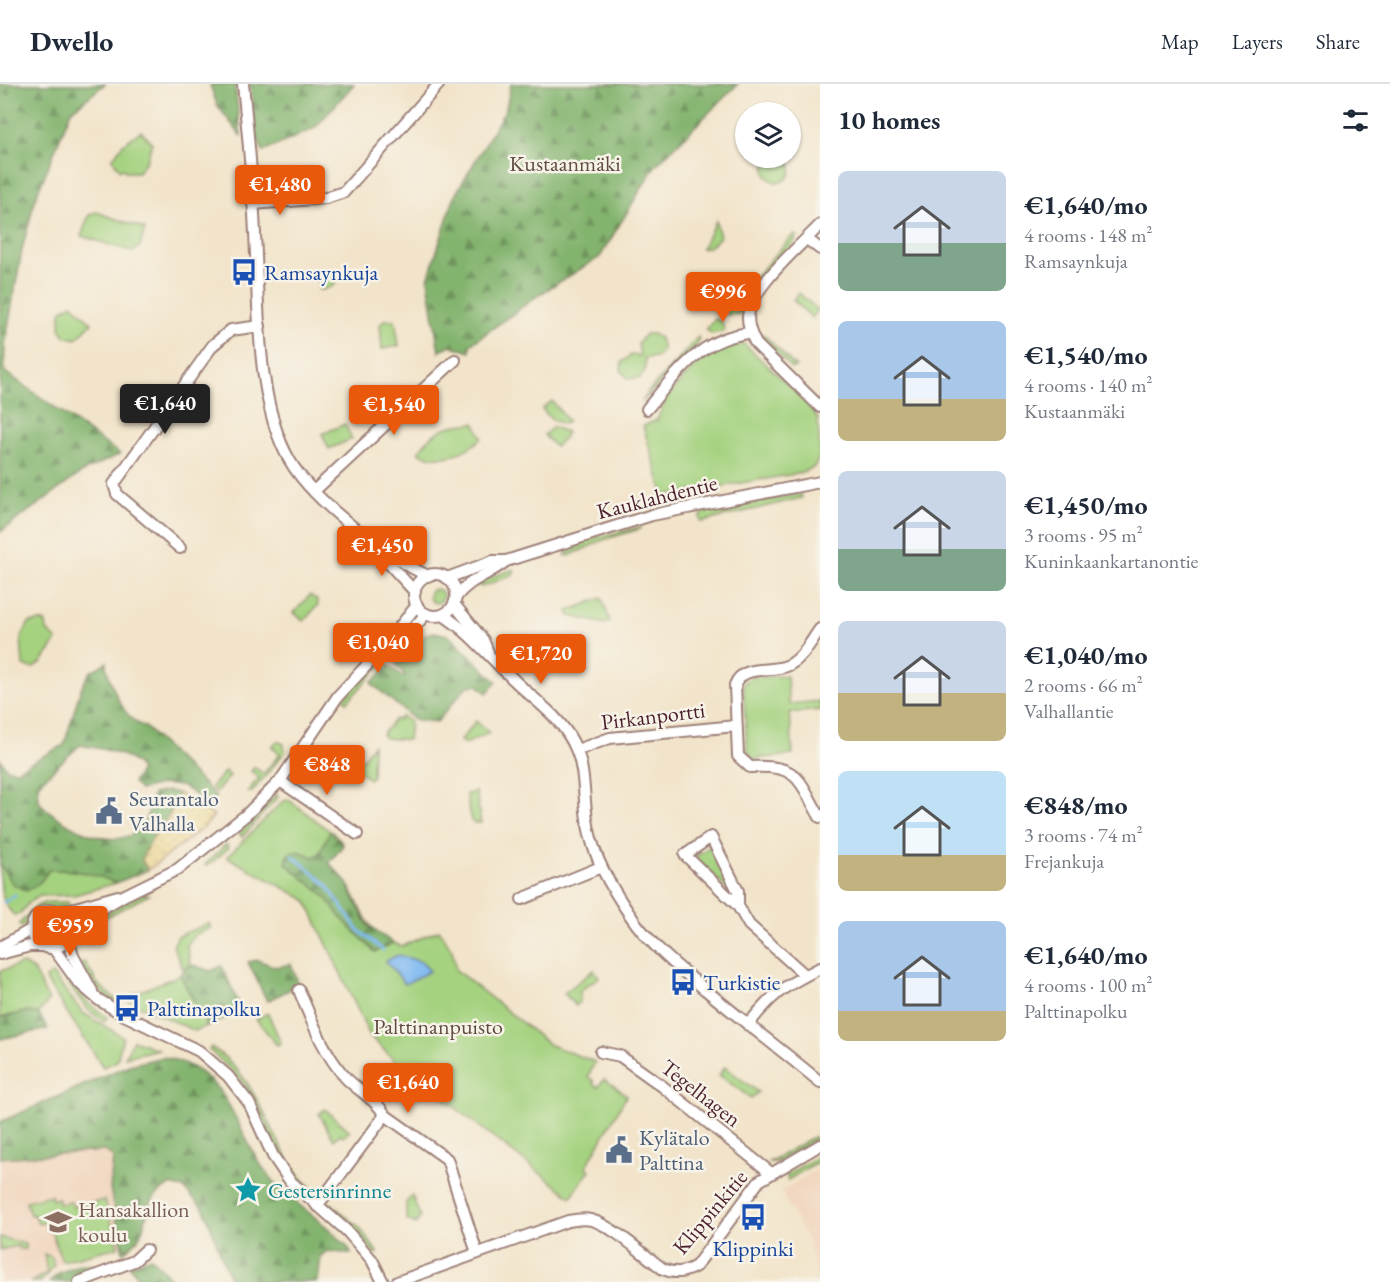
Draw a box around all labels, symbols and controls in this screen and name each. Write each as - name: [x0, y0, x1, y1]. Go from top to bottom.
- text: Dwello: [30, 23, 113, 59]
- text: Map: [1161, 28, 1199, 55]
- text: Layers: [1232, 28, 1283, 55]
- text: Share: [1316, 28, 1360, 55]
- map controls: [735, 102, 801, 168]
- button: layers: [735, 102, 801, 168]
- text: 10 homes: [838, 103, 940, 137]
- icon: filters: [1339, 104, 1372, 137]
- park label: Kustaanmäki: [509, 149, 621, 178]
- pin: €1,480: [231, 165, 329, 216]
- text: €1,480: [249, 171, 311, 197]
- text: €1,640/mo: [1024, 188, 1148, 222]
- icon: home: [886, 195, 958, 267]
- text: 4 rooms · 148 m²: [1024, 222, 1152, 248]
- text: Ramsaynkuja: [1024, 248, 1128, 274]
- bus stop icon: Ramsaynkuja: [229, 257, 259, 287]
- place label: Ramsaynkuja: [264, 258, 378, 287]
- pin: €996: [687, 272, 759, 323]
- text: €996: [700, 278, 746, 304]
- text: €1,540/mo: [1024, 338, 1148, 372]
- icon: home: [886, 345, 958, 417]
- text: 4 rooms · 140 m²: [1024, 372, 1152, 398]
- pin: €1,640: [116, 384, 214, 435]
- pin: €1,540: [345, 385, 443, 436]
- text: €1,640: [134, 390, 196, 416]
- text: €1,540: [363, 391, 425, 417]
- text: Kustaanmäki: [1024, 398, 1125, 424]
- street label: Kauklahdentie: [594, 468, 721, 526]
- text: €1,450/mo: [1024, 488, 1148, 522]
- icon: home: [886, 495, 958, 567]
- text: 3 rooms · 95 m²: [1024, 522, 1143, 548]
- pin: €1,450: [333, 526, 431, 577]
- text: €1,450: [351, 532, 413, 558]
- text: Kuninkaankartanontie: [1024, 548, 1198, 574]
- pin: €1,040: [329, 623, 427, 674]
- text: €1,040: [347, 629, 409, 655]
- pin: €1,720: [492, 634, 590, 685]
- text: €1,040/mo: [1024, 638, 1148, 672]
- text: €1,720: [510, 640, 572, 666]
- icon: home: [886, 645, 958, 717]
- text: 2 rooms · 66 m²: [1024, 672, 1143, 698]
- street label: Pirkanportti: [599, 695, 707, 737]
- text: Valhallantie: [1024, 698, 1114, 724]
- pin: €848: [291, 745, 363, 796]
- text: €848: [304, 751, 350, 777]
- place label: Seurantalo Valhalla: [129, 784, 219, 838]
- text: €848/mo: [1024, 788, 1127, 822]
- icon: home: [886, 795, 958, 867]
- public building icon: Seurantalo Valhalla: [94, 796, 124, 826]
- text: 3 rooms · 74 m²: [1024, 822, 1143, 848]
- text: Frejankuja: [1024, 848, 1104, 874]
- pin: €959: [34, 906, 106, 957]
- text: €959: [47, 912, 93, 938]
- text: €1,640/mo: [1024, 938, 1148, 972]
- icon: home: [886, 945, 958, 1017]
- bus stop icon: Turkistie: [668, 967, 698, 997]
- place label: Turkistie: [703, 968, 781, 997]
- text: 4 rooms · 100 m²: [1024, 972, 1152, 998]
- bus stop icon: Palttinapolku: [112, 993, 142, 1023]
- place label: Palttinapolku: [147, 994, 261, 1023]
- text: Palttinapolku: [1024, 998, 1128, 1024]
- park label: Palttinanpuisto: [373, 1012, 503, 1041]
- street label: Tegelhagen: [655, 1053, 747, 1134]
- pin: €1,640: [359, 1063, 457, 1114]
- text: €1,640: [377, 1069, 439, 1095]
- place label: Kylätalo Palttina: [639, 1123, 710, 1177]
- public building icon: Kylätalo Palttina: [604, 1135, 634, 1165]
- street label: Klippinkitie: [667, 1164, 753, 1260]
- place icon: Gestersinrinne: [233, 1175, 263, 1205]
- place label: Gestersinrinne: [268, 1176, 392, 1205]
- place label: Hansakallion koulu: [78, 1195, 190, 1249]
- bus stop icon: Klippinki: [738, 1202, 768, 1232]
- school or university icon: Hansakallion koulu: [43, 1207, 73, 1237]
- place label: Klippinki: [712, 1235, 794, 1261]

